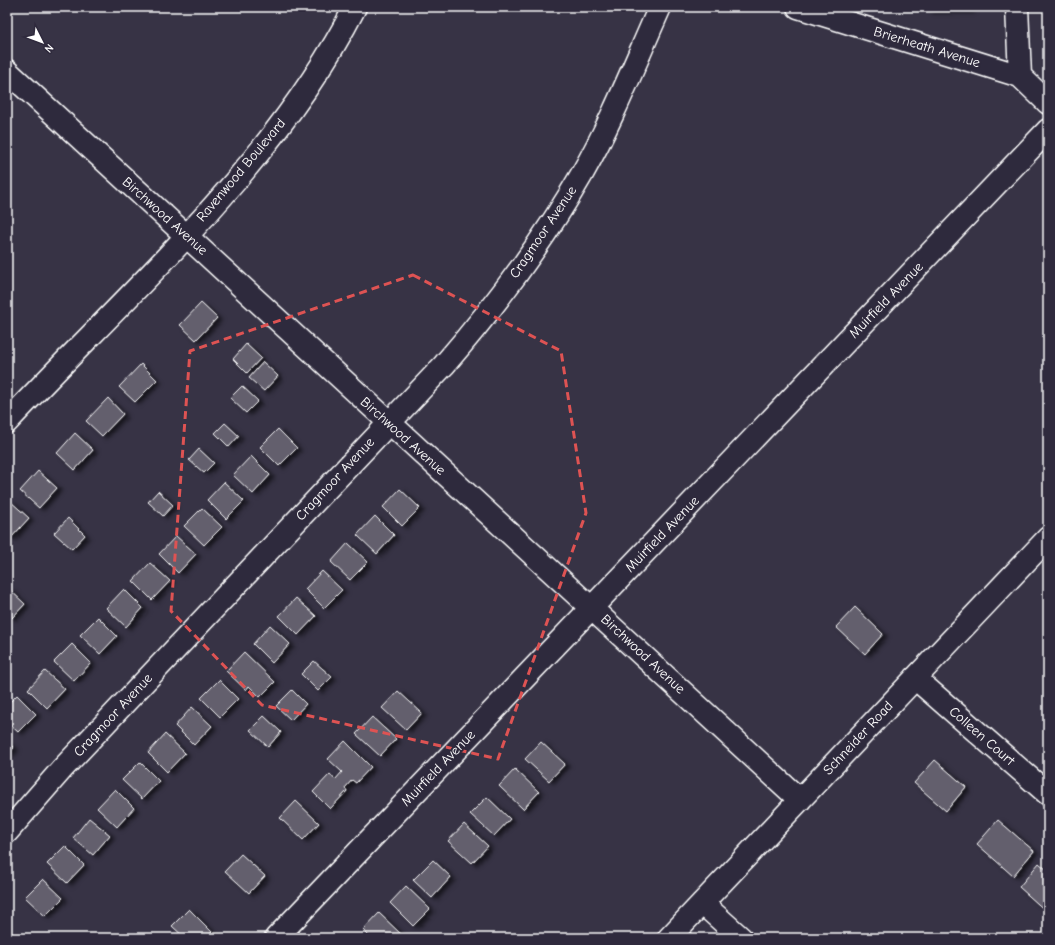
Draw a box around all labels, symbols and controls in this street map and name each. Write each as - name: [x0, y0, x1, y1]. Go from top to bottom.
- north arrow: [22, 22, 62, 62]
- street label: Brierheath Avenue: [872, 23, 982, 71]
- text: N: [42, 41, 56, 55]
- street label: Ravenwood Boulevard: [193, 115, 289, 225]
- street label: Birchwood Avenue: [119, 173, 211, 259]
- street label: Cragmoor Avenue: [506, 183, 580, 281]
- street label: Muirfield Avenue: [845, 258, 927, 342]
- street label: Birchwood Avenue: [357, 393, 449, 479]
- street label: Cragmoor Avenue: [292, 434, 378, 524]
- street label: Muirfield Avenue: [621, 492, 703, 576]
- street label: Birchwood Avenue: [597, 611, 689, 697]
- street label: Cragmoor Avenue: [70, 670, 156, 760]
- street label: Schneider Road: [819, 698, 897, 778]
- street label: Colleen Court: [946, 703, 1019, 770]
- street label: Muirfield Avenue: [397, 726, 479, 810]

